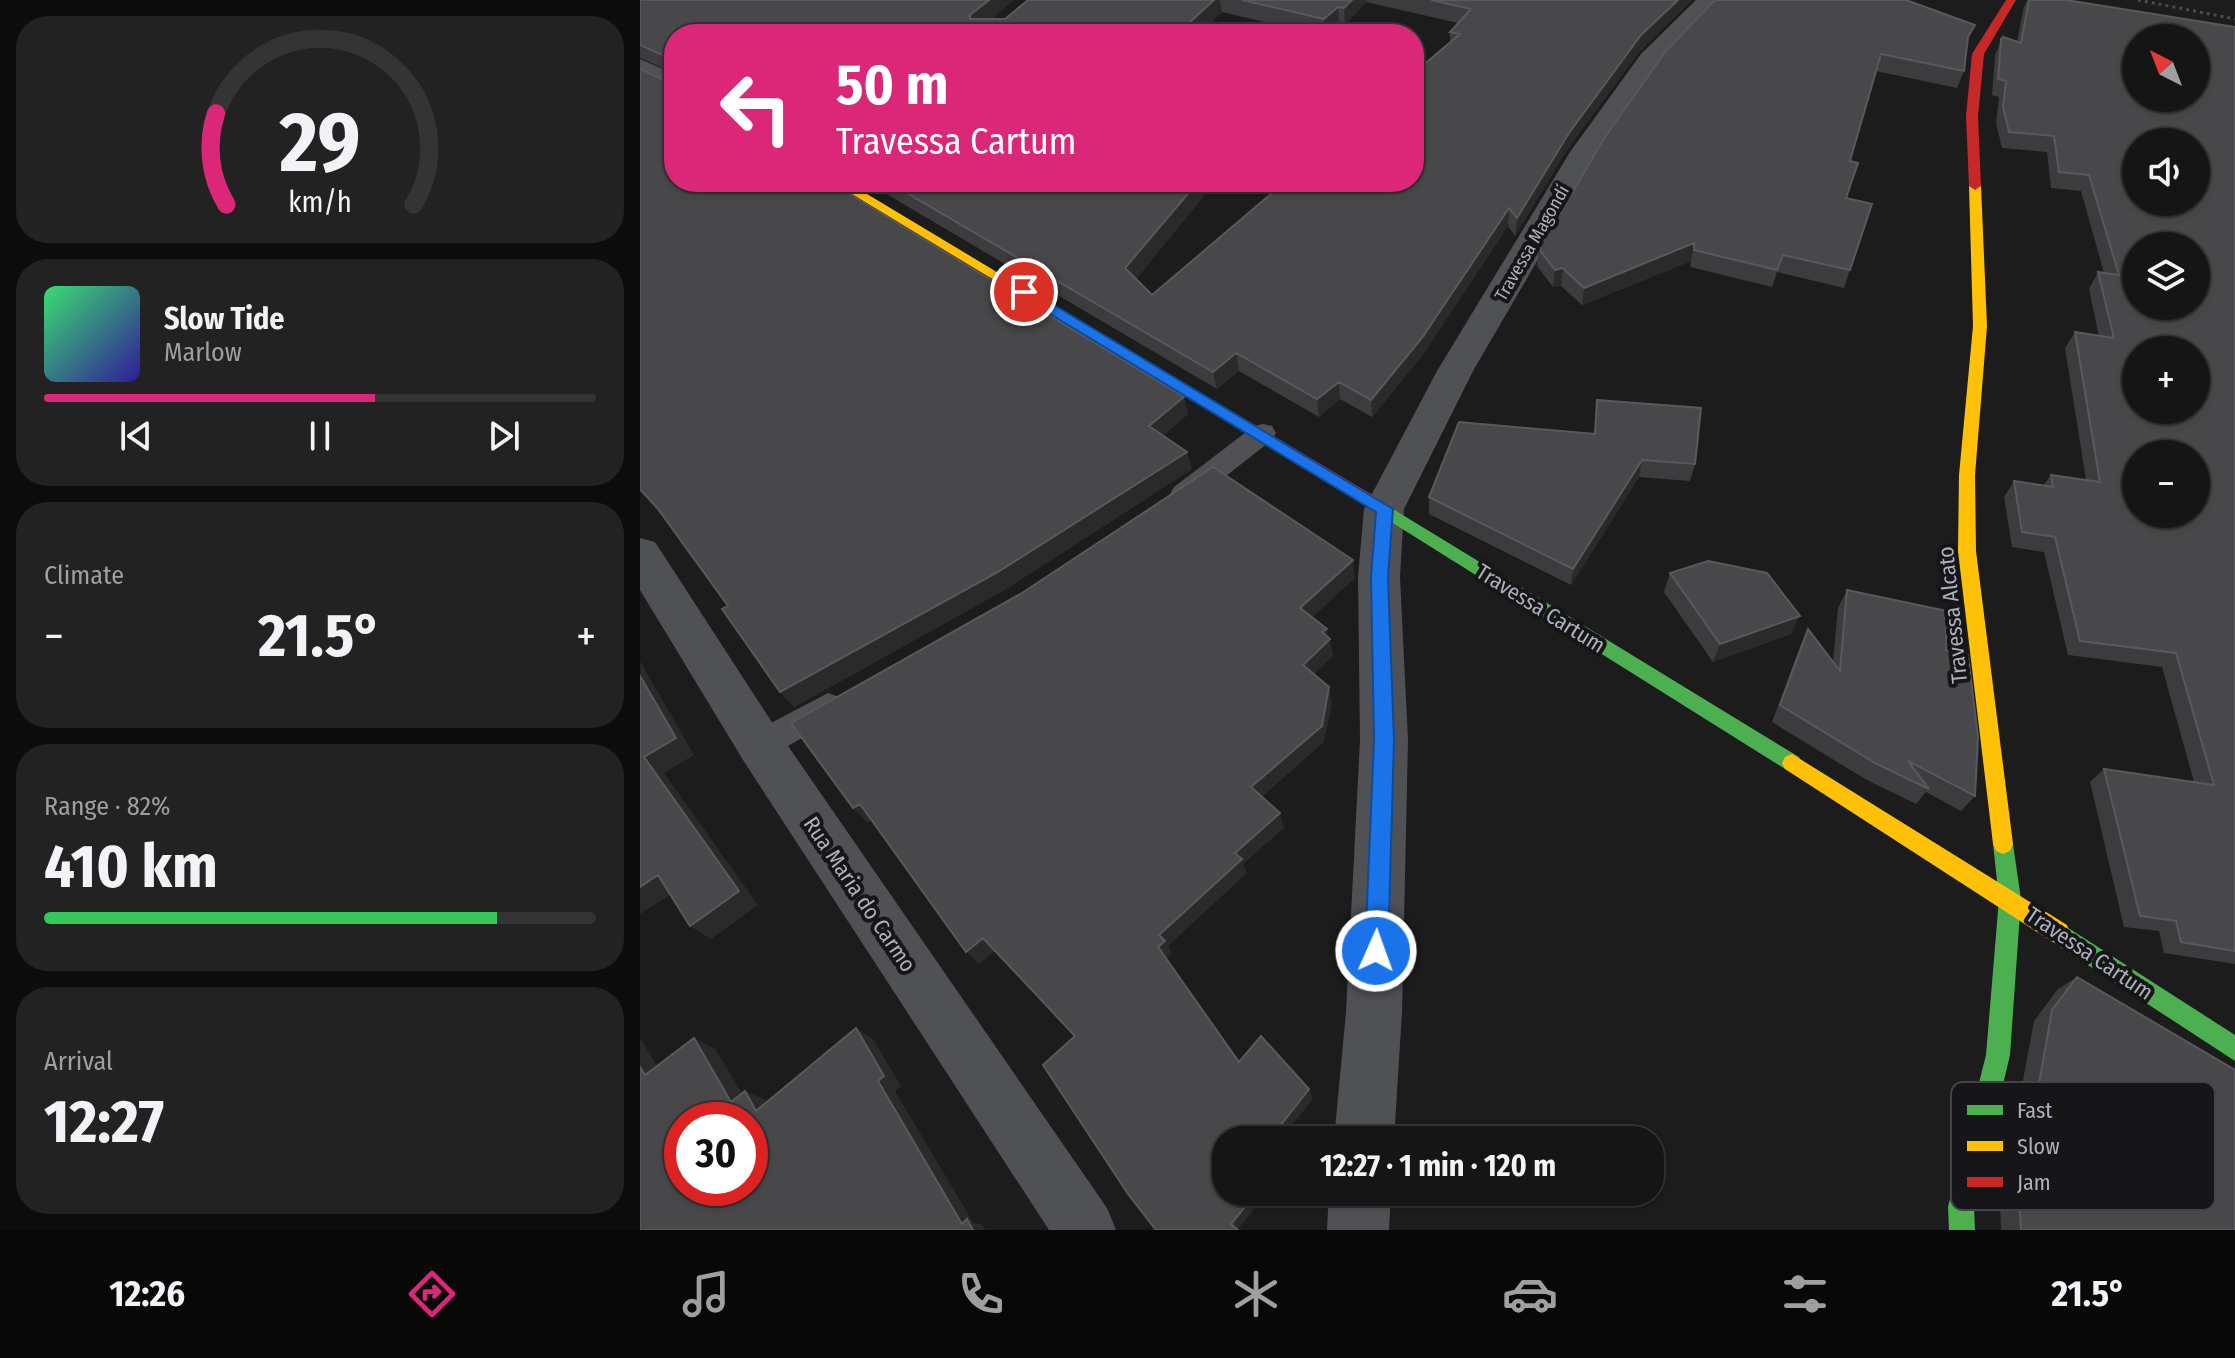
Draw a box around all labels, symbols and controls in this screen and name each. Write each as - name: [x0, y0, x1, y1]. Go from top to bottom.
- north arrow: [2122, 24, 2210, 112]
- map controls: [2122, 24, 2210, 528]
- text: 50 m: [836, 52, 948, 119]
- icon: left: [704, 56, 808, 160]
- text: 29: [278, 93, 361, 193]
- text: Travessa Cartum: [836, 120, 1076, 164]
- button: sound: [2122, 128, 2210, 216]
- street label: Travessa Magondi: [1490, 181, 1574, 305]
- text: km/h: [288, 186, 352, 221]
- button: layers: [2122, 232, 2210, 320]
- pin: [990, 258, 1058, 326]
- icon: arrive: [1002, 270, 1046, 314]
- text: Slow Tide: [164, 301, 285, 337]
- button: +: [2122, 336, 2210, 424]
- text: Marlow: [164, 337, 242, 368]
- icon: previous: [114, 414, 158, 458]
- icon: pause: [298, 414, 342, 458]
- icon: next: [482, 414, 526, 458]
- button: −: [2122, 440, 2210, 528]
- street label: Travessa Alcato: [1932, 545, 1973, 685]
- street label: Travessa Cartum: [1471, 558, 1610, 659]
- text: Climate: [44, 560, 124, 591]
- text: 21.5°: [258, 600, 382, 672]
- text: −: [44, 610, 64, 663]
- text: +: [576, 610, 596, 663]
- text: Range · 82%: [44, 791, 170, 822]
- street label: Rua Maria do Carmo: [798, 812, 922, 977]
- text: 410 km: [44, 831, 218, 903]
- street label: Travessa Cartum: [2021, 901, 2158, 1006]
- position arrow: [1334, 909, 1418, 993]
- text: Arrival: [44, 1046, 113, 1077]
- legend: [1951, 1082, 2215, 1210]
- text: 12:27: [44, 1086, 164, 1158]
- text: Fast: [2017, 1097, 2053, 1124]
- speed limit sign: 30: [664, 1102, 768, 1206]
- text: Slow: [2017, 1133, 2060, 1160]
- text: 12:27 · 1 min · 120 m: [1320, 1148, 1556, 1184]
- text: Jam: [2017, 1169, 2051, 1196]
- icon: directions: [404, 1266, 460, 1322]
- icon: music: [678, 1266, 734, 1322]
- icon: phone: [953, 1266, 1009, 1322]
- icon: climate: [1228, 1266, 1284, 1322]
- icon: car: [1502, 1266, 1558, 1322]
- icon: filters: [1777, 1266, 1833, 1322]
- text: 12:26: [109, 1272, 185, 1316]
- text: 21.5°: [2052, 1272, 2126, 1316]

